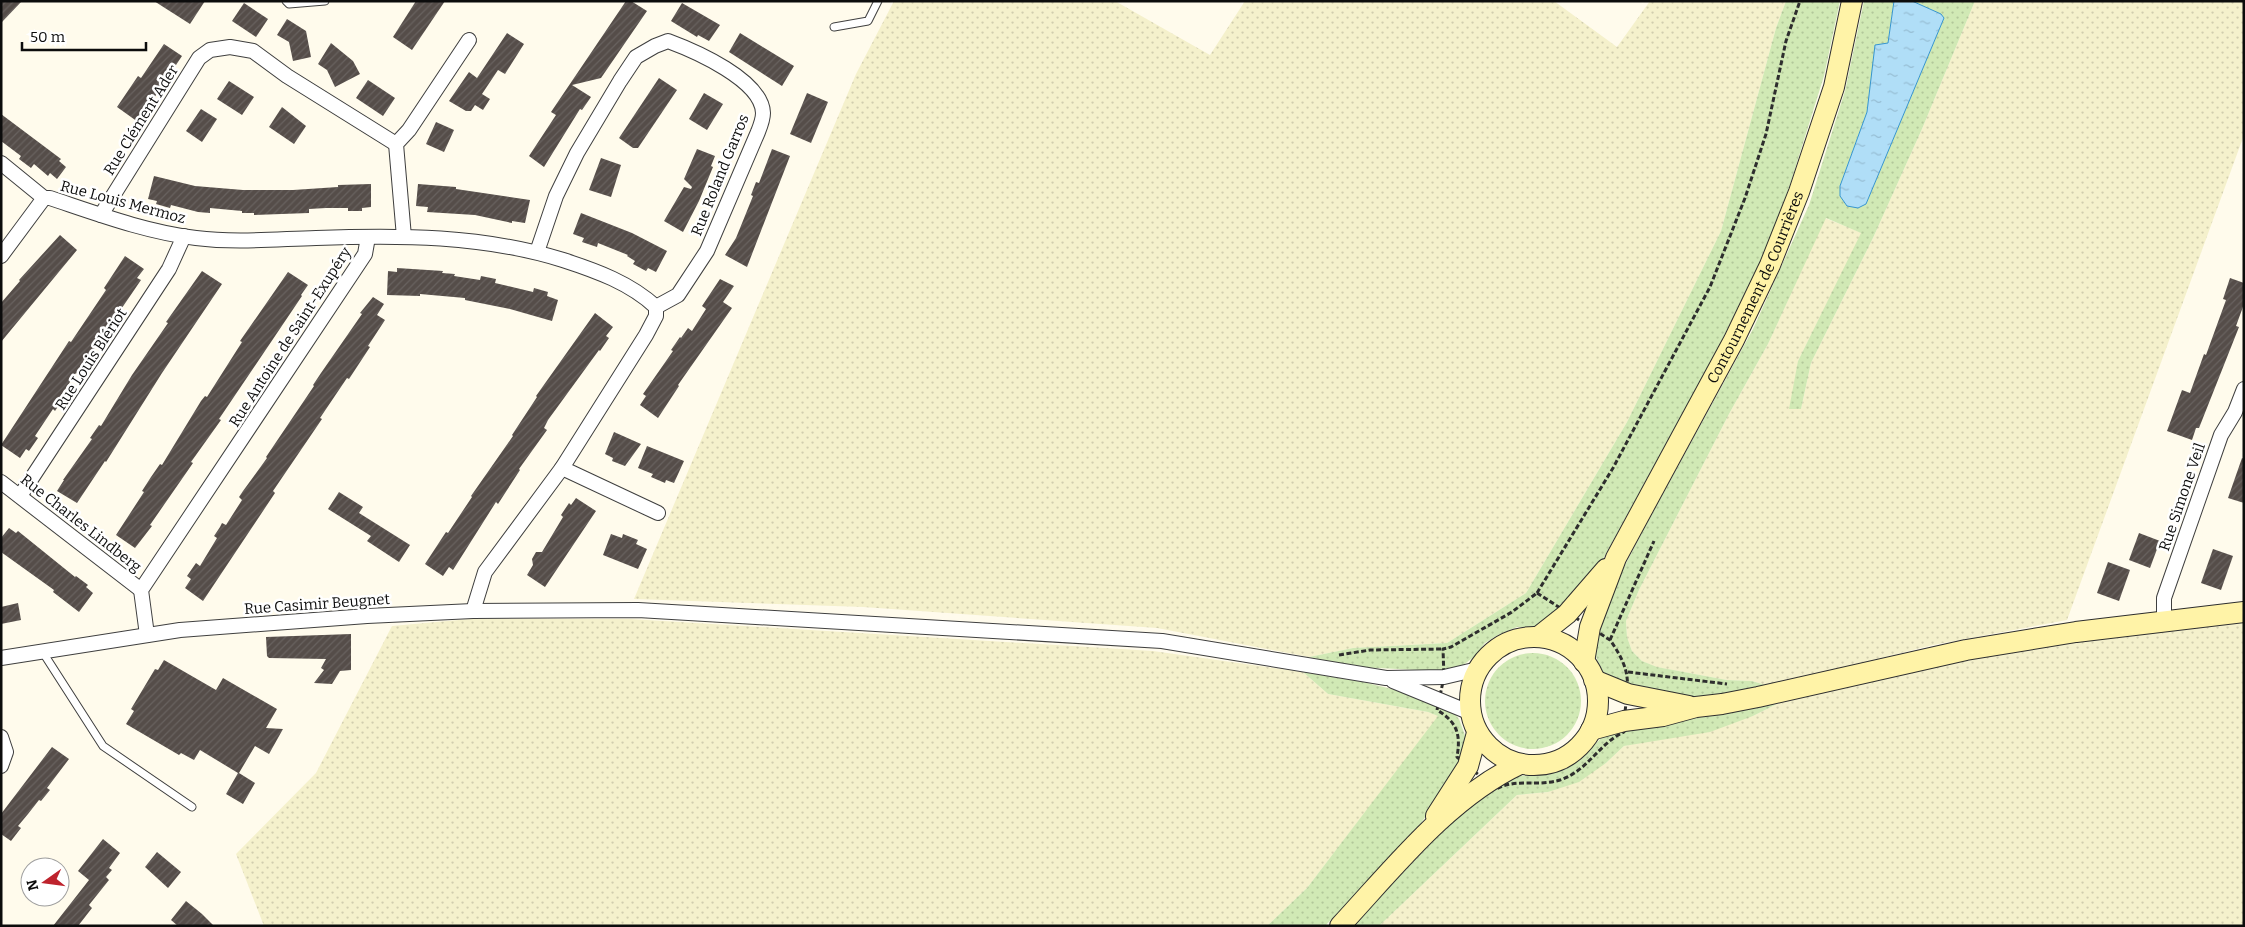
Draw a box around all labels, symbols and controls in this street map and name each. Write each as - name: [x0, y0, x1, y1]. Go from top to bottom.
- scale bar: [22, 20, 146, 52]
- text: 50 m: [30, 28, 66, 46]
- street label: Rue Clément Ader: [100, 61, 182, 178]
- street label: Rue Roland Garros: [687, 112, 753, 238]
- street label: Rue Louis Mermoz: [59, 177, 187, 227]
- street label: Contournement de Courrières: [1703, 189, 1807, 387]
- street label: Rue Antoine de Saint-Exupéry: [225, 244, 355, 430]
- street label: Rue Louis Blériot: [51, 304, 131, 413]
- street label: Rue Simone Veil: [2155, 441, 2209, 553]
- street label: Rue Charles Lindberg: [17, 470, 145, 576]
- street label: Rue Casimir Beugnet: [244, 590, 391, 618]
- north arrow: [20, 857, 70, 907]
- text: N: [23, 878, 42, 892]

